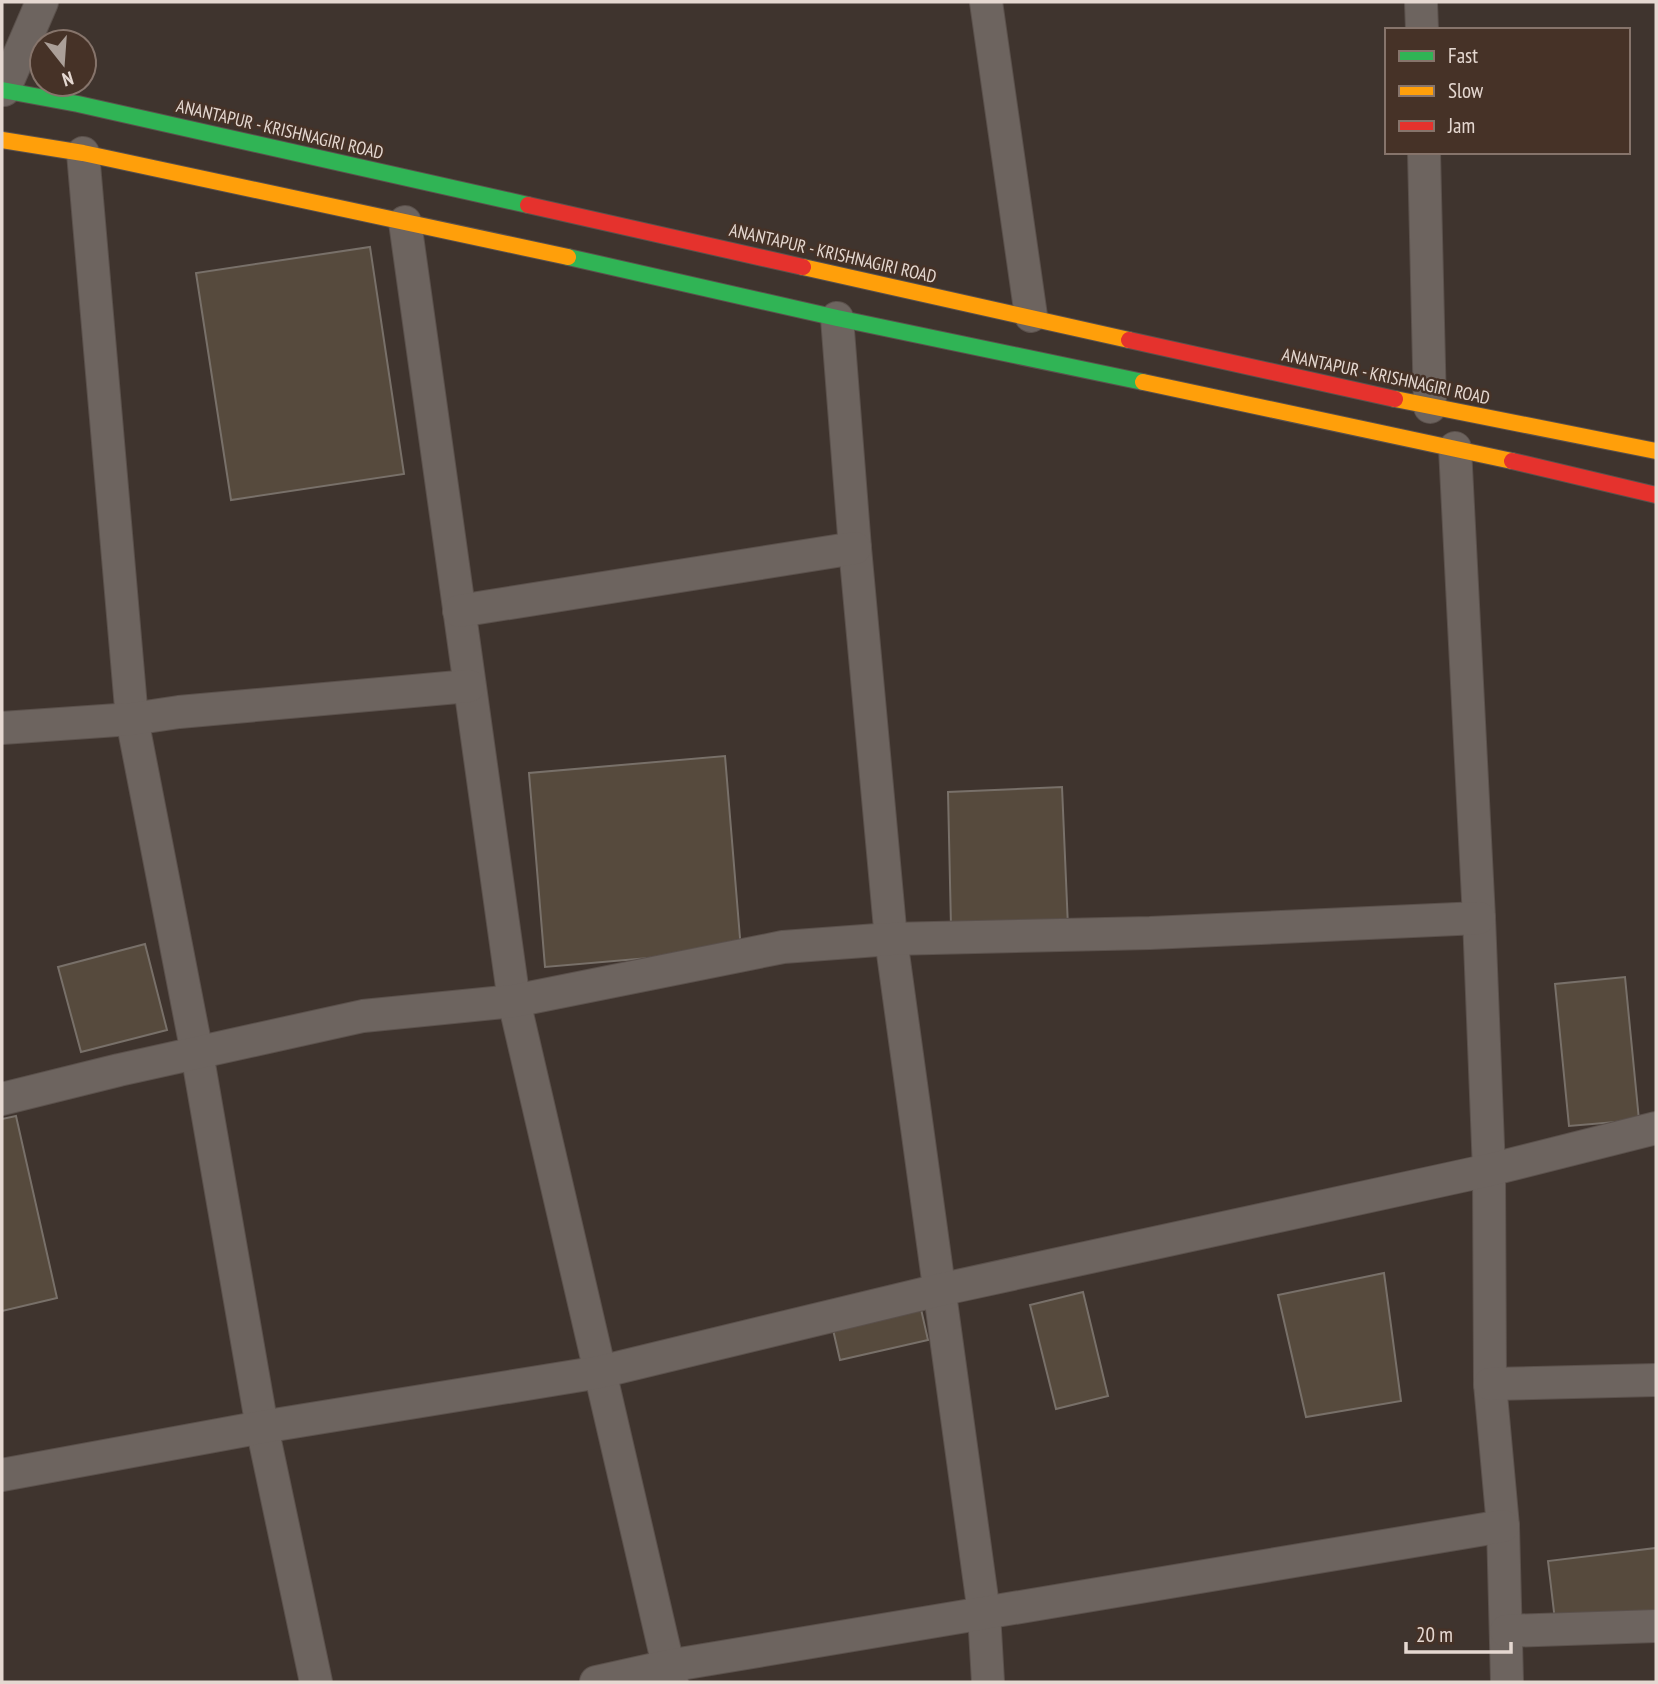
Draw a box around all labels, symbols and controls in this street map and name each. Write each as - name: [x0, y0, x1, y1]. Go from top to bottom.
- north arrow: [28, 28, 98, 98]
- legend: [1385, 28, 1630, 154]
- text: Fast: [1448, 42, 1478, 69]
- text: N: [60, 66, 76, 92]
- text: Slow: [1448, 77, 1484, 104]
- street label: ANANTAPUR - KRISHNAGIRI ROAD: [174, 94, 386, 164]
- text: Jam: [1447, 112, 1475, 139]
- street label: ANANTAPUR - KRISHNAGIRI ROAD: [727, 218, 939, 288]
- street label: ANANTAPUR - KRISHNAGIRI ROAD: [1280, 343, 1492, 409]
- scale bar: [1406, 1610, 1511, 1654]
- text: 20 m: [1416, 1621, 1453, 1648]

